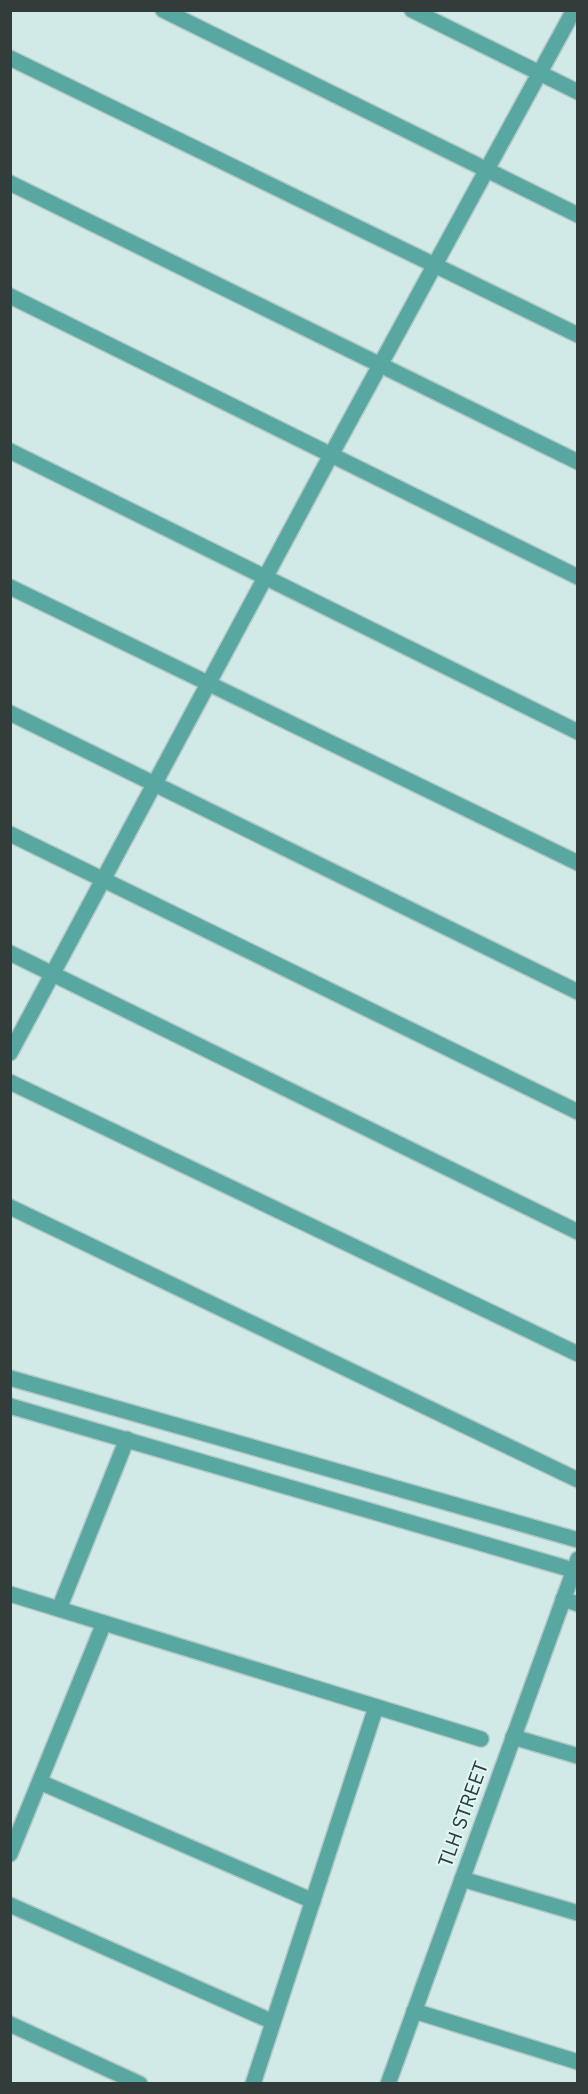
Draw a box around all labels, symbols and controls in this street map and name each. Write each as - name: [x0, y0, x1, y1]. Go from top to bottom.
- street label: TLH STREET: [431, 1757, 494, 1870]

